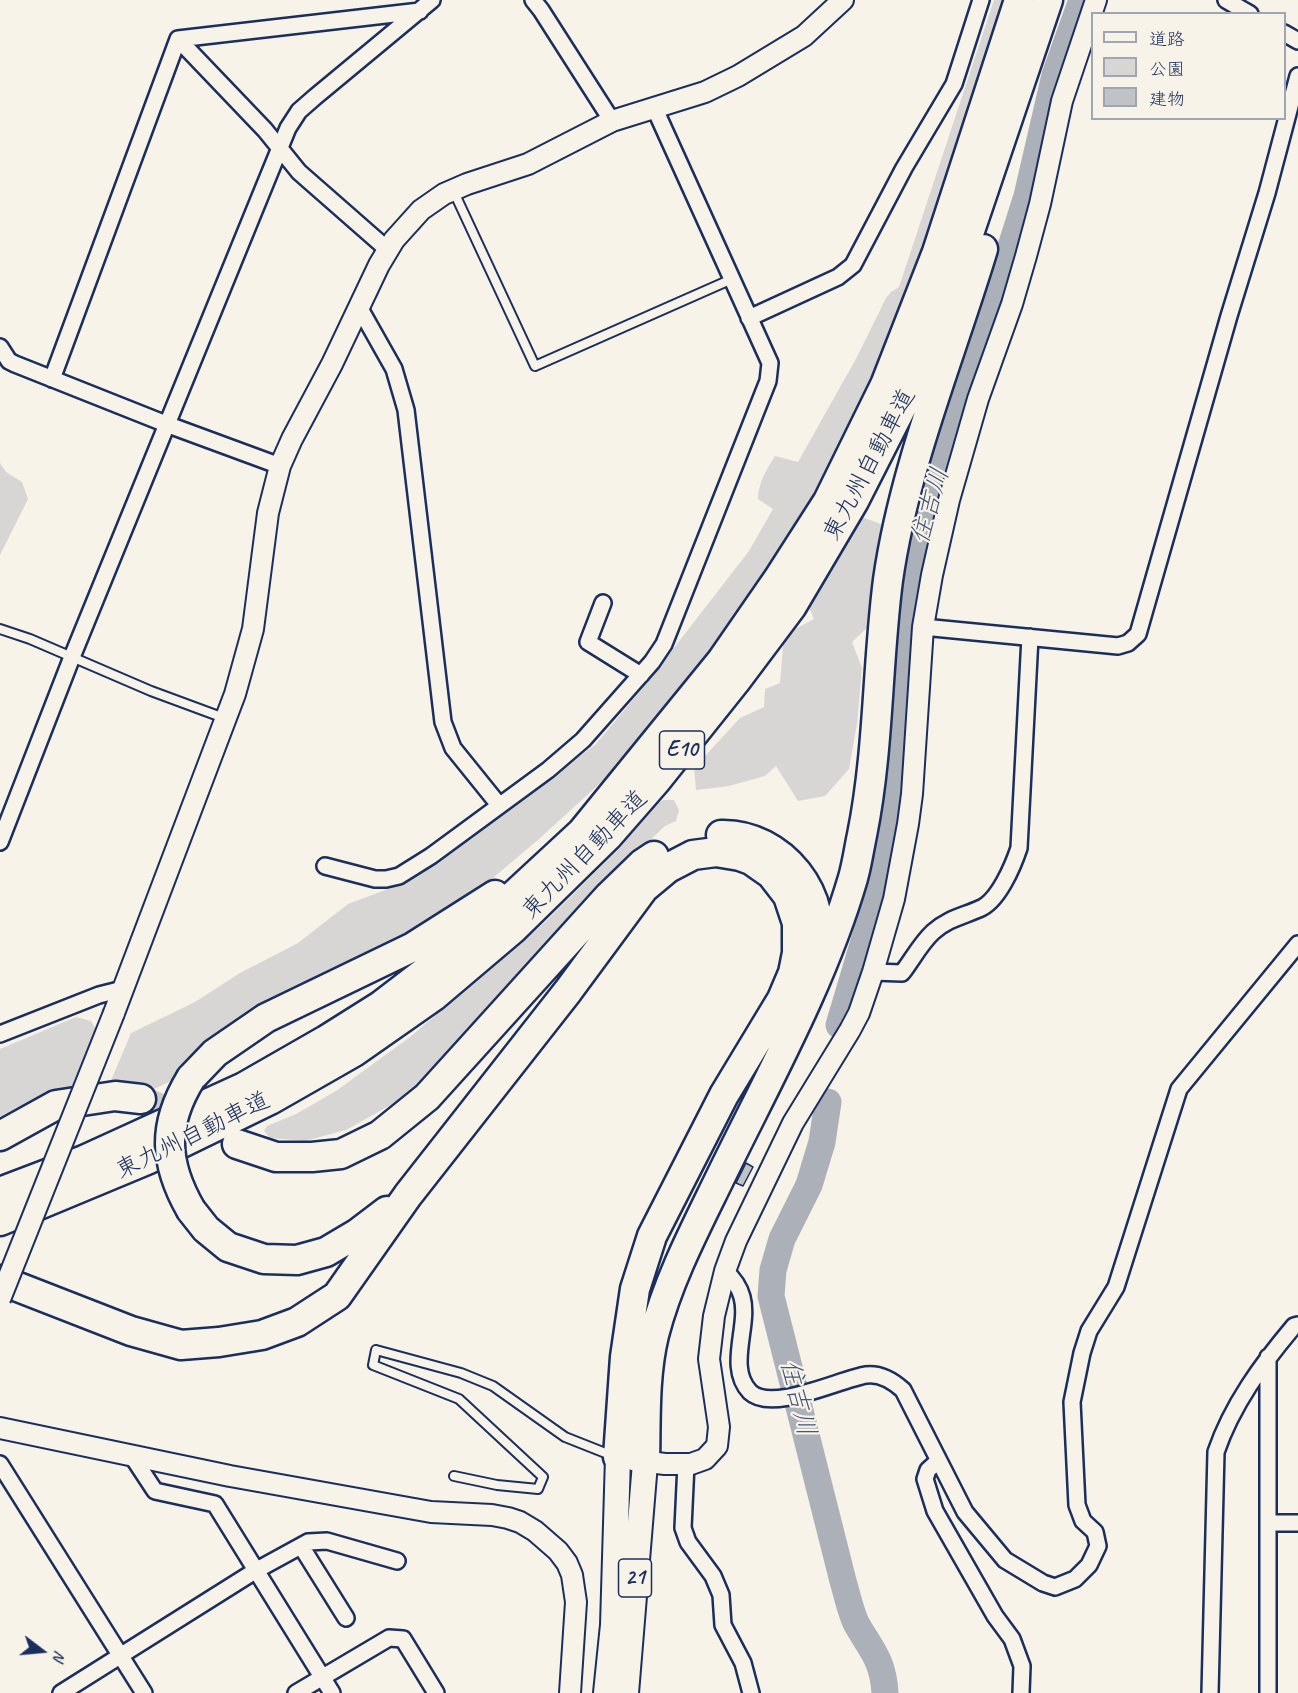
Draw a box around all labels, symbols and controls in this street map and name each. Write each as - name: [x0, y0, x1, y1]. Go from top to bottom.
- legend: [1091, 12, 1286, 120]
- text: 道路: [1149, 28, 1185, 50]
- text: 公園: [1149, 58, 1185, 80]
- text: 建物: [1149, 88, 1185, 110]
- street label: 東九州自動車道: [818, 384, 922, 546]
- water label: 住吉川: [905, 464, 957, 548]
- road number: E10: [660, 731, 704, 769]
- street label: 東九州自動車道: [516, 785, 654, 925]
- street label: 東九州自動車道: [111, 1086, 275, 1186]
- water label: 住吉川: [772, 1356, 822, 1440]
- road number: 21: [618, 1559, 652, 1597]
- north arrow: [12, 1621, 72, 1681]
- text: N: [48, 1648, 70, 1663]

